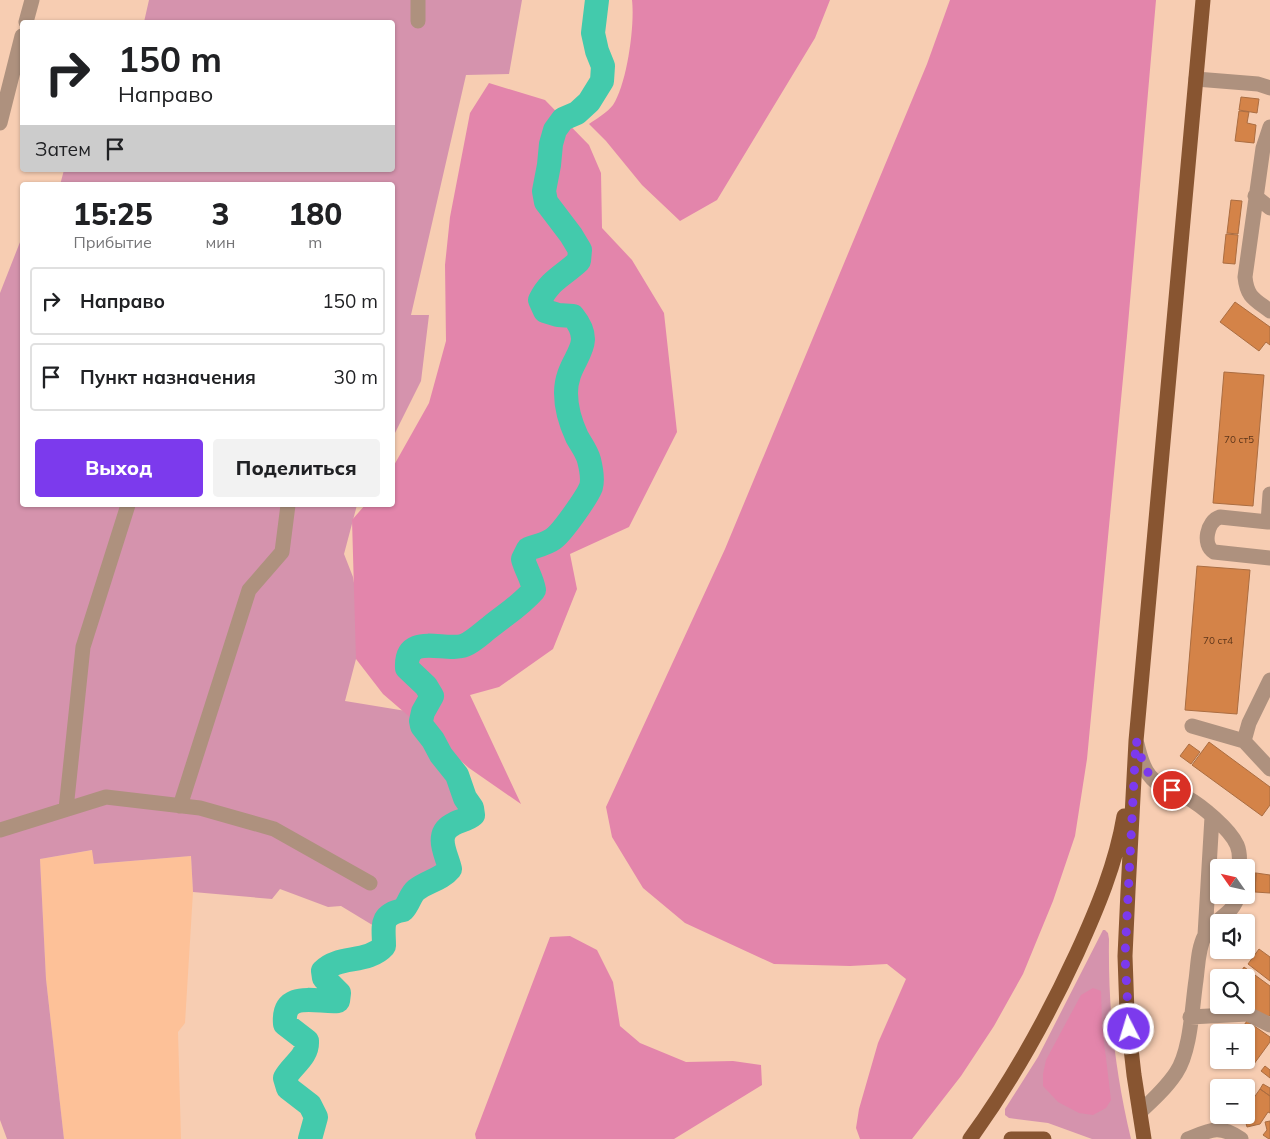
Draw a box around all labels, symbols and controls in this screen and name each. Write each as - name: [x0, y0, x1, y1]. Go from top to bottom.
- text: 150 m: [118, 37, 222, 81]
- icon: right: [35, 40, 100, 105]
- text: Направо: [118, 80, 213, 108]
- icon: arrive: [101, 135, 129, 163]
- text: Затем: [35, 137, 91, 161]
- text: 15:25: [73, 195, 153, 233]
- text: 3: [211, 195, 229, 233]
- text: 180: [288, 195, 342, 233]
- text: Прибытие: [74, 232, 152, 252]
- text: мин: [205, 232, 235, 252]
- text: m: [308, 232, 322, 252]
- icon: right: [37, 287, 65, 315]
- text: Направо: [80, 289, 165, 313]
- text: 150 m: [322, 289, 378, 313]
- icon: arrive: [37, 363, 65, 391]
- text: Пункт назначения: [80, 365, 256, 389]
- text: 30 m: [334, 365, 378, 389]
- house number: 70 ст5: [1224, 433, 1254, 446]
- button: Выход: [35, 439, 203, 497]
- button: Поделиться: [213, 439, 380, 497]
- house number: 70 ст4: [1203, 634, 1233, 647]
- pin: [1151, 769, 1193, 811]
- icon: arrive: [1158, 776, 1186, 804]
- north arrow: [1210, 859, 1255, 904]
- map controls: [1210, 859, 1255, 1124]
- button: sound: [1210, 914, 1255, 959]
- button: search: [1210, 969, 1255, 1014]
- position arrow: [1102, 1002, 1154, 1054]
- button: +: [1210, 1024, 1255, 1069]
- button: −: [1210, 1079, 1255, 1124]

